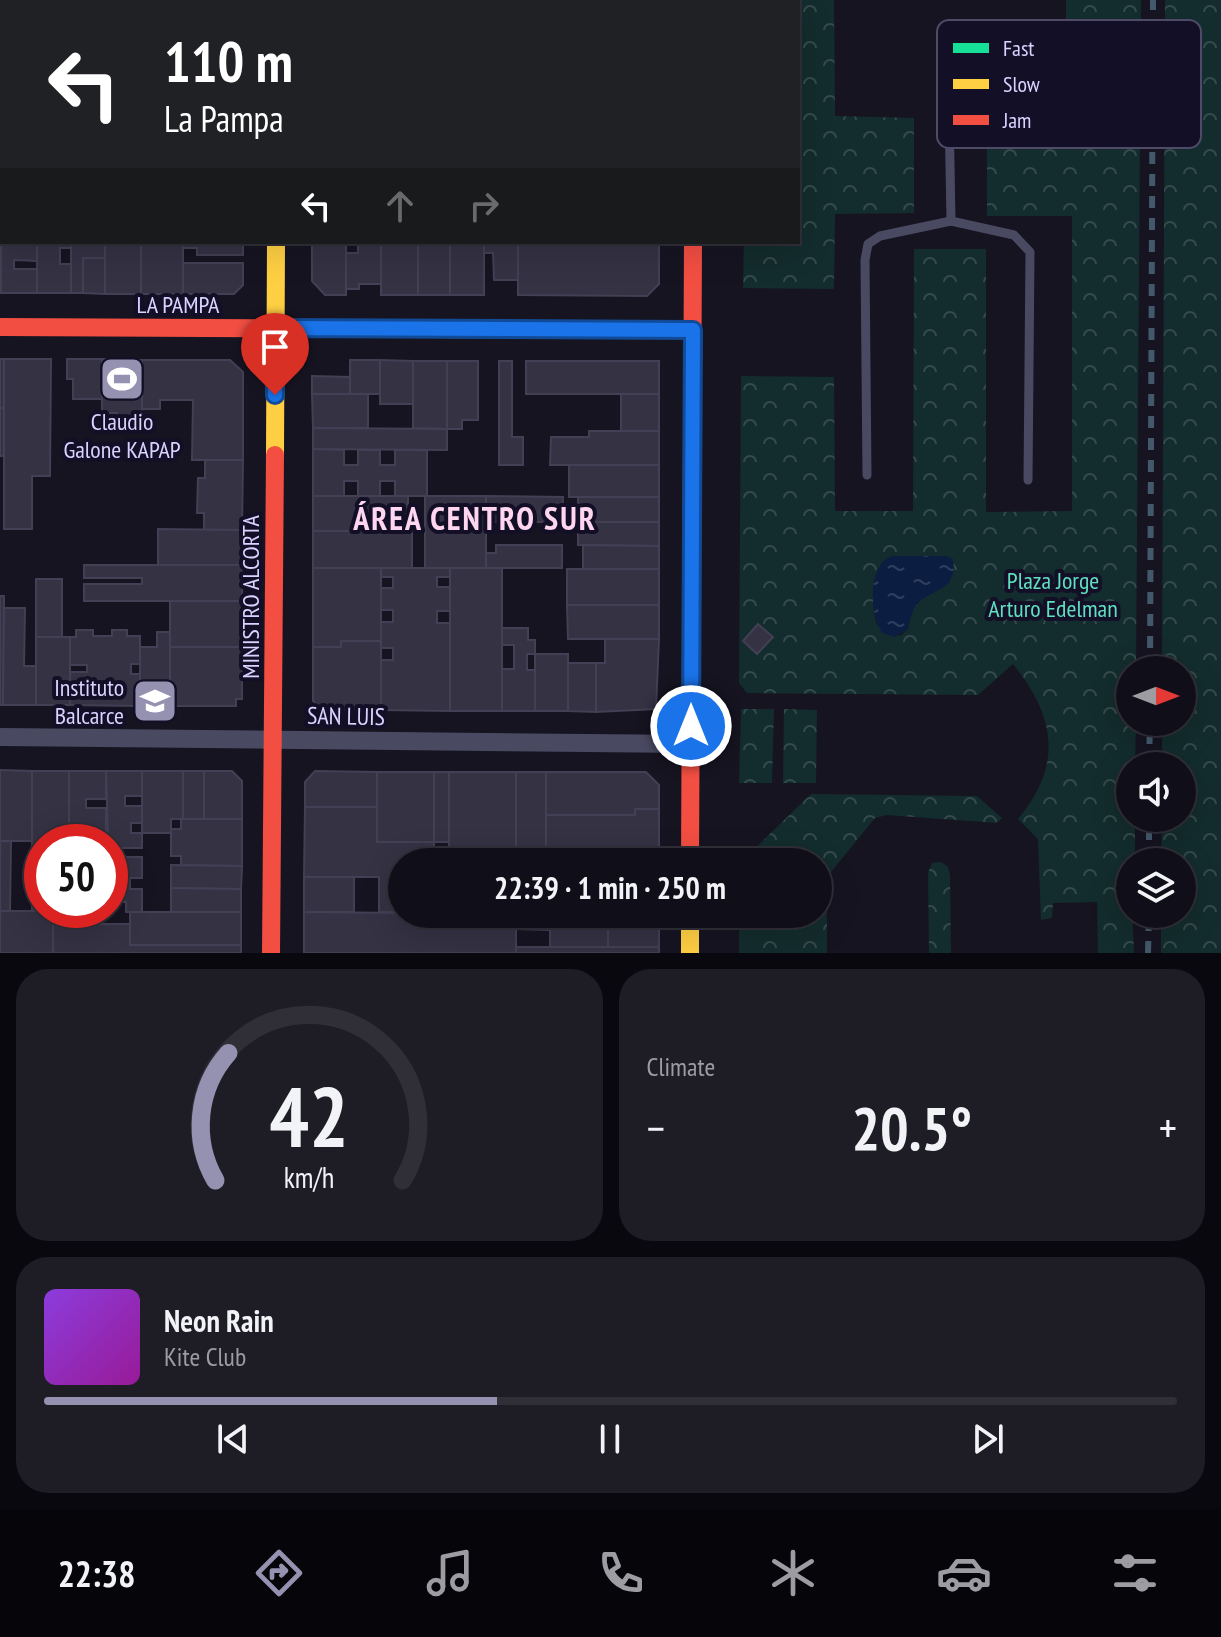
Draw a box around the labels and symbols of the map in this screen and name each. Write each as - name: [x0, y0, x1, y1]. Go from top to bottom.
- legend: [937, 20, 1201, 148]
- text: Fast: [1003, 34, 1034, 62]
- text: Slow: [1003, 70, 1040, 98]
- text: Jam: [1002, 106, 1031, 134]
- street label: LA PAMPA: [137, 289, 220, 320]
- pin: [241, 313, 309, 395]
- sports icon: Claudio Galone KAPAP: [98, 355, 146, 403]
- place label: Claudio Galone KAPAP: [63, 406, 181, 465]
- district label: ÁREA CENTRO SUR: [352, 497, 597, 539]
- street label: MINISTRO ALCORTA: [235, 515, 266, 679]
- park label: Plaza Jorge Arturo Edelman: [988, 565, 1118, 624]
- north arrow: [1116, 656, 1196, 736]
- place label: Instituto Balcarce: [54, 672, 124, 731]
- school or university icon: Instituto Balcarce: [131, 677, 179, 725]
- position arrow: [649, 684, 733, 768]
- street label: SAN LUIS: [307, 700, 385, 732]
- speed limit sign: 50: [24, 824, 128, 928]

